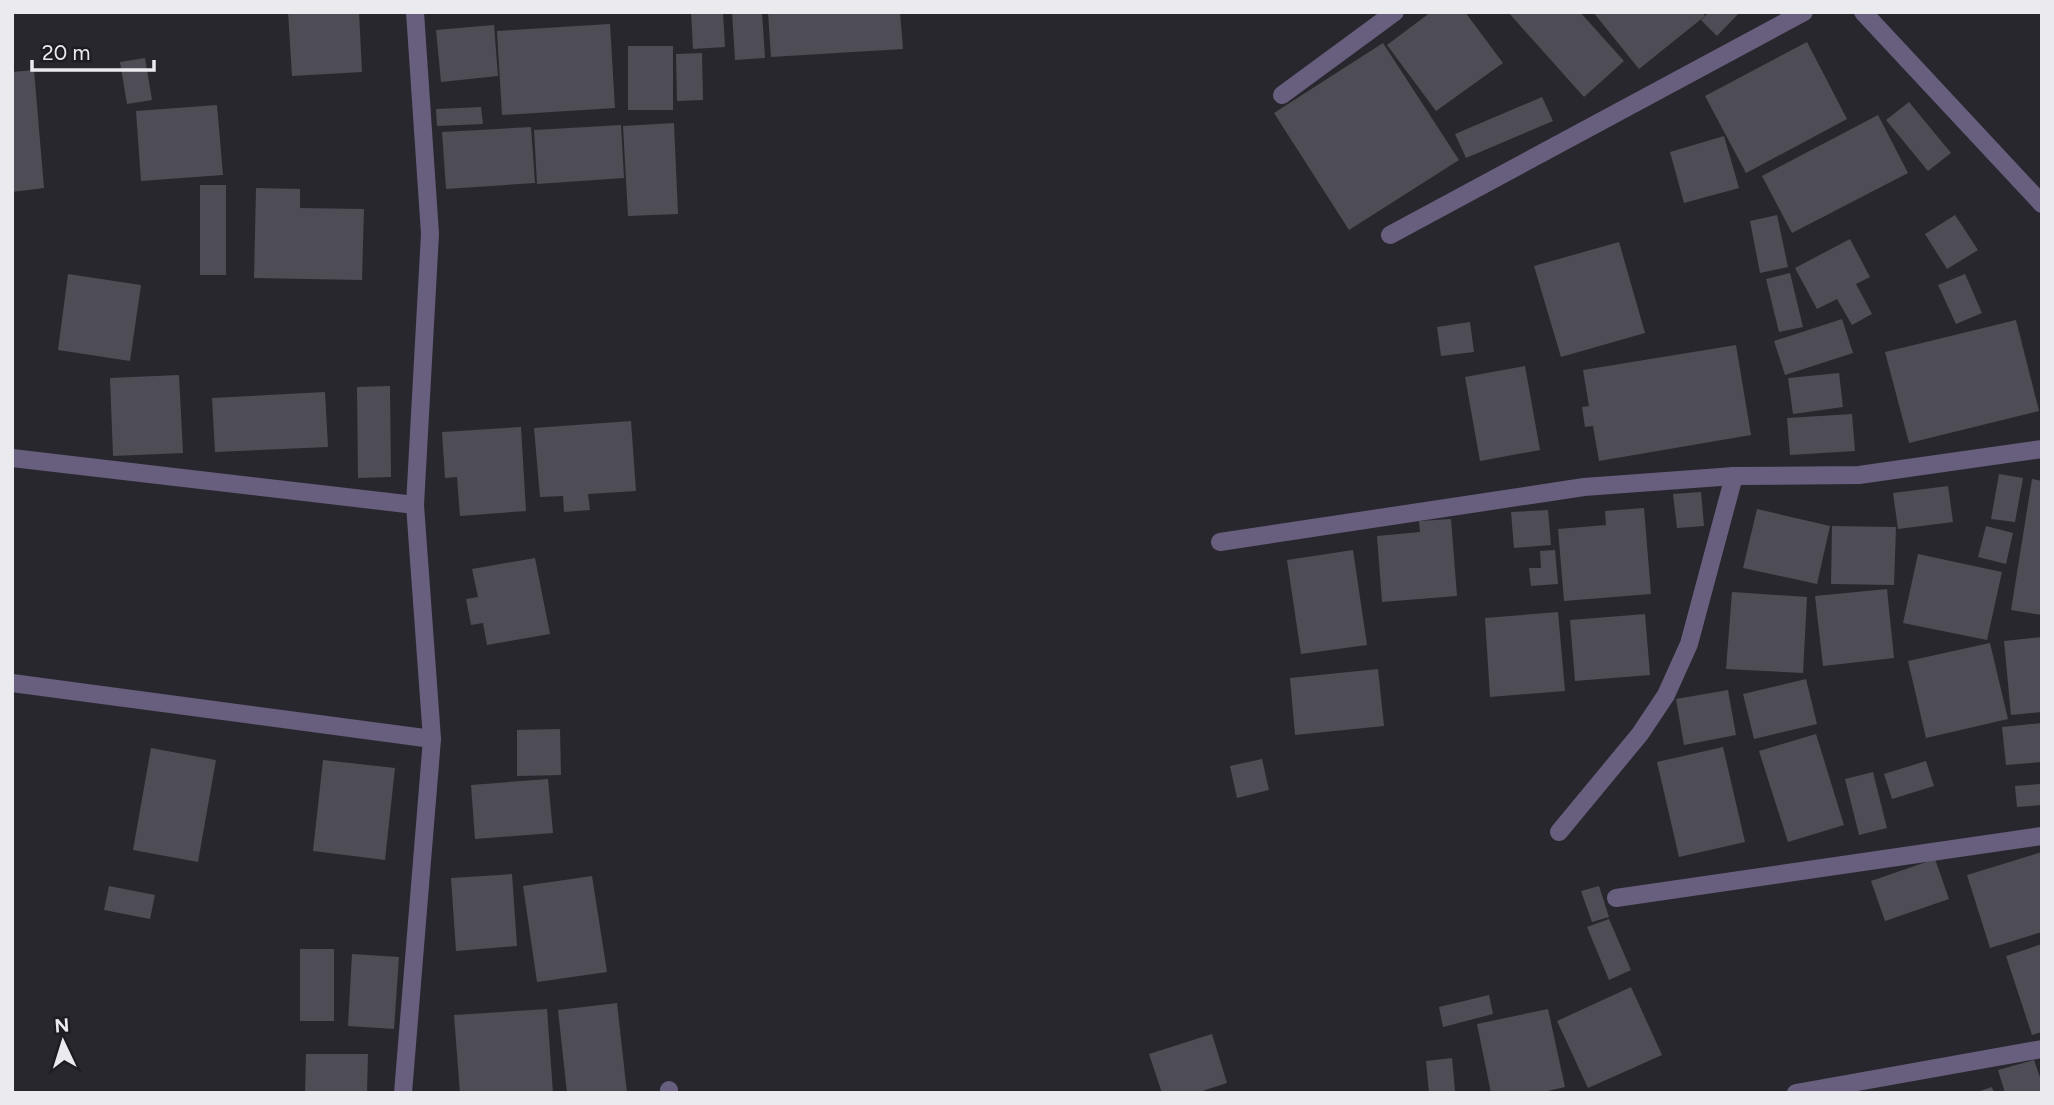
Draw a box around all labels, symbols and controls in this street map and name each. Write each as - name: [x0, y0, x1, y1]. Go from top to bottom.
- scale bar: [32, 28, 154, 72]
- text: 20 m: [42, 40, 90, 65]
- north arrow: [28, 1007, 98, 1077]
- text: N: [54, 1014, 70, 1038]

